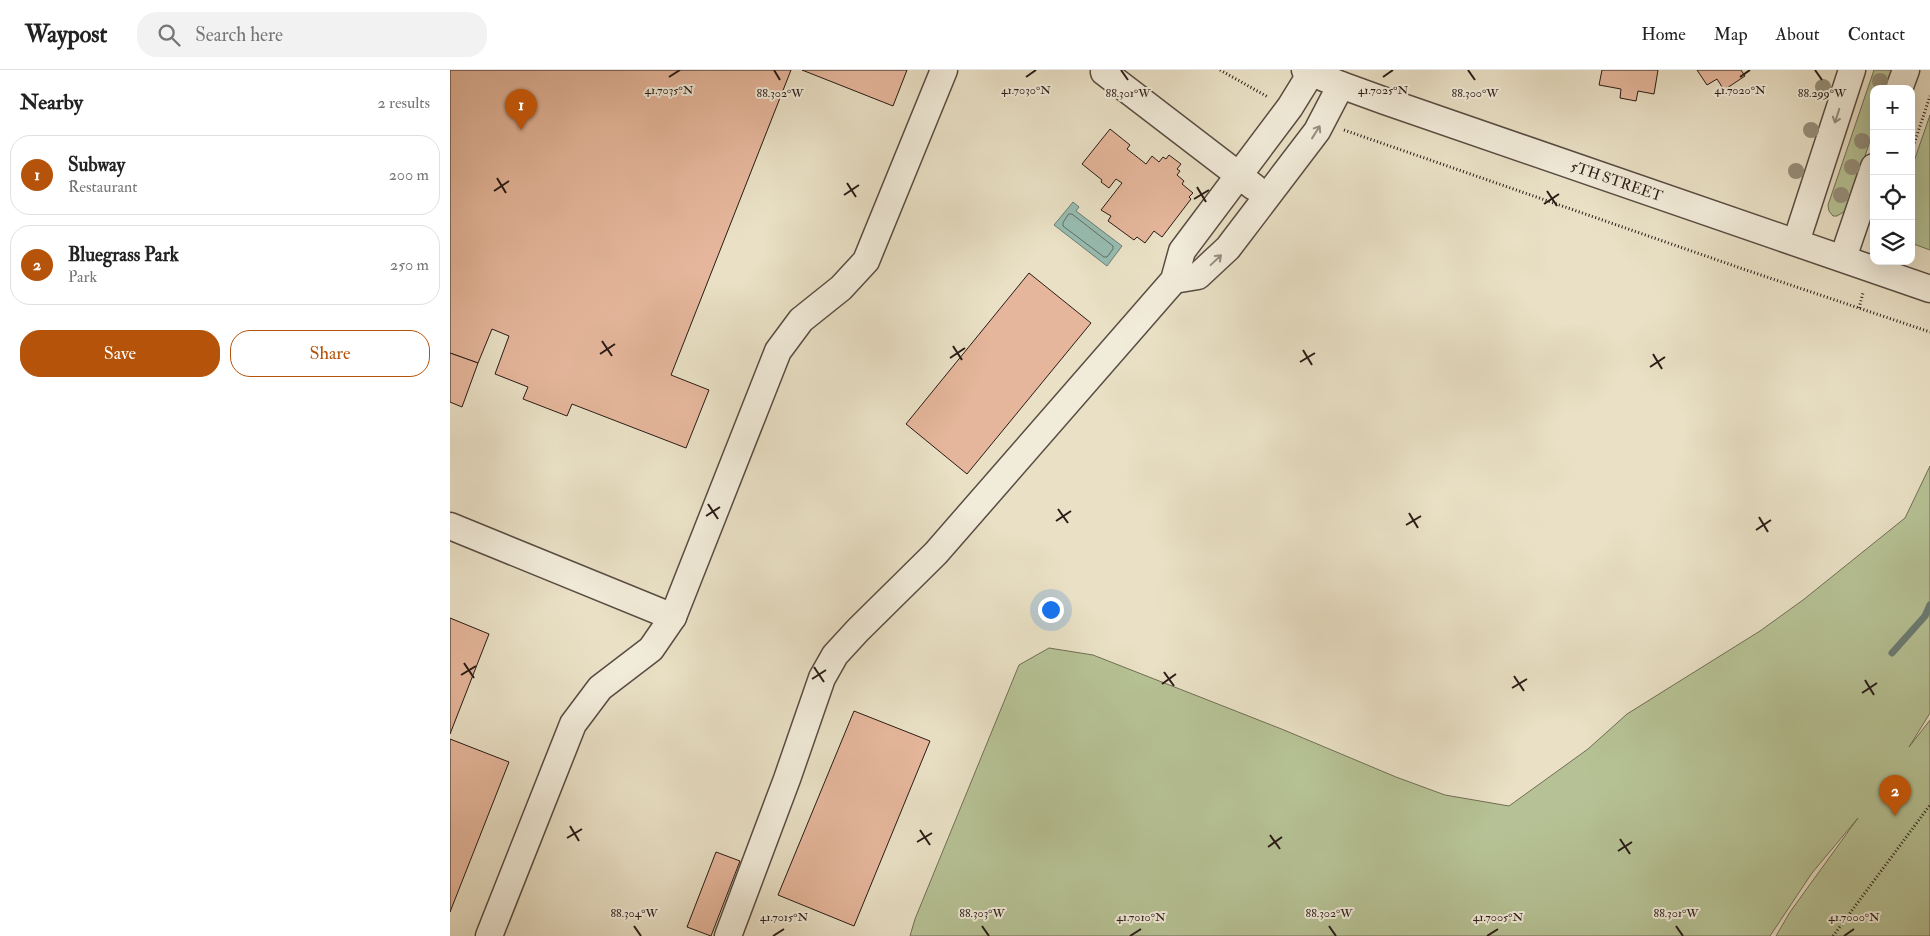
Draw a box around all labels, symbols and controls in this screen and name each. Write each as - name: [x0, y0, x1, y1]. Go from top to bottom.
- search box: [137, 12, 487, 57]
- text: Waypost: [25, 19, 107, 50]
- icon: search: [155, 21, 183, 49]
- text: Search here: [195, 23, 283, 47]
- text: Home: [1641, 23, 1686, 46]
- text: Map: [1714, 23, 1748, 46]
- text: About: [1776, 23, 1820, 46]
- text: Contact: [1848, 23, 1905, 46]
- text: 41.7035°N: [644, 83, 694, 98]
- text: 41.7030°N: [1001, 83, 1051, 98]
- text: 41.7025°N: [1358, 83, 1409, 98]
- text: 41.7020°N: [1714, 83, 1766, 98]
- map controls: [1870, 85, 1915, 265]
- button: +: [1870, 85, 1915, 130]
- text: 88.302°W: [757, 86, 804, 101]
- text: 88.301°W: [1106, 86, 1151, 101]
- text: 88.300°W: [1452, 86, 1499, 101]
- text: 88.299°W: [1798, 86, 1847, 101]
- text: Nearby: [20, 89, 83, 116]
- pin: 1: [505, 89, 537, 130]
- text: 2 results: [377, 93, 430, 113]
- one-way arrow: [1831, 108, 1841, 124]
- one-way arrow: [1311, 125, 1321, 139]
- button: −: [1870, 130, 1915, 175]
- text: Subway: [68, 153, 125, 177]
- street label: 5TH STREET: [1568, 157, 1665, 206]
- text: 1: [34, 165, 40, 185]
- text: 200 m: [389, 165, 429, 185]
- button: locate: [1870, 175, 1915, 220]
- text: Restaurant: [68, 177, 137, 197]
- button: layers: [1870, 220, 1915, 265]
- text: Bluegrass Park: [68, 243, 179, 267]
- one-way arrow: [1210, 254, 1222, 266]
- text: 2: [33, 255, 41, 275]
- text: 250 m: [390, 255, 429, 275]
- text: Park: [68, 267, 97, 287]
- button: Save: [20, 330, 220, 377]
- button: Share: [230, 330, 430, 377]
- your location: [1038, 597, 1064, 623]
- pin: 2: [1879, 775, 1911, 816]
- text: 88.304°W: [610, 906, 658, 921]
- text: 88.303°W: [959, 906, 1005, 921]
- text: 88.302°W: [1306, 906, 1353, 921]
- text: 88.301°W: [1654, 906, 1699, 921]
- text: 41.7015°N: [760, 910, 809, 925]
- text: 41.7010°N: [1116, 910, 1166, 925]
- text: 41.7005°N: [1473, 910, 1524, 925]
- text: 41.7000°N: [1828, 910, 1880, 925]

